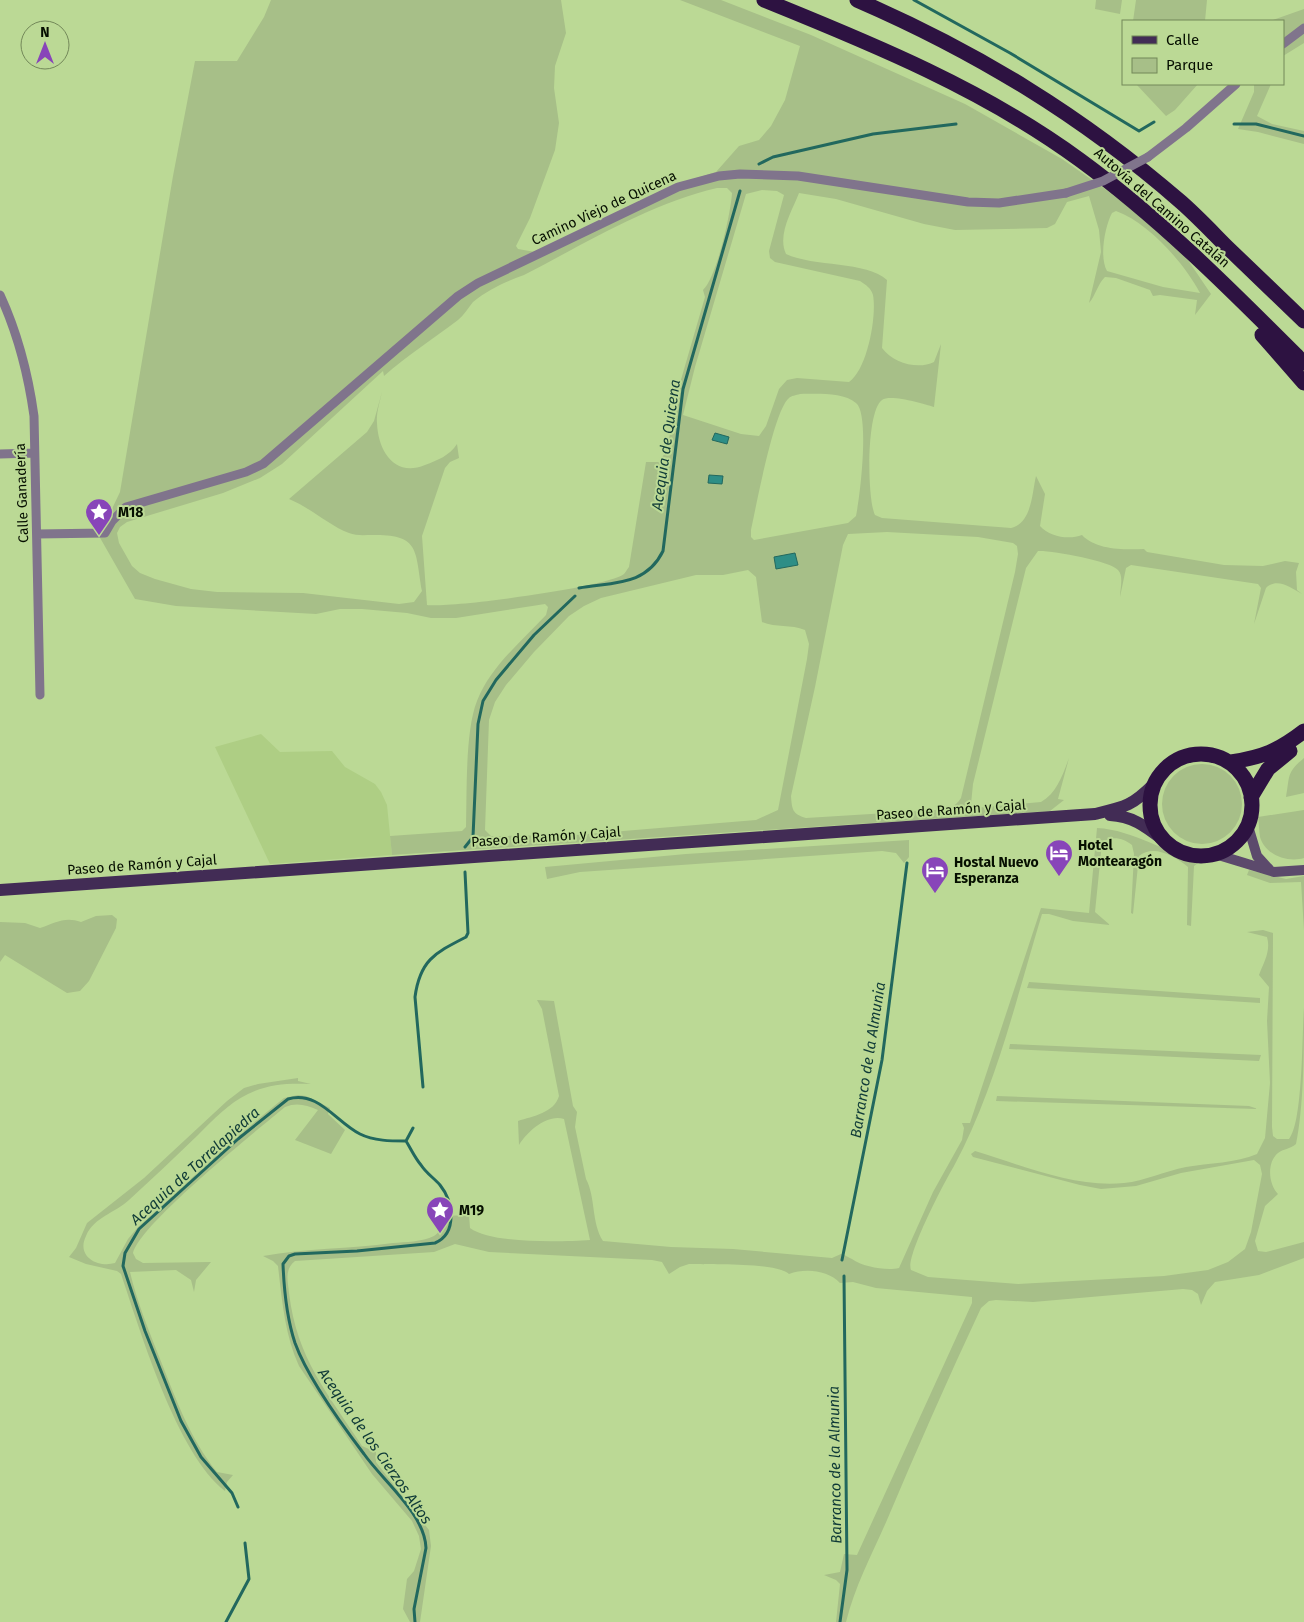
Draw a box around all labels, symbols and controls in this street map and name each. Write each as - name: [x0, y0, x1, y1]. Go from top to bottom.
- north arrow: [20, 20, 70, 70]
- legend: [1122, 20, 1284, 85]
- text: N: [40, 24, 50, 41]
- text: Calle: [1166, 31, 1199, 49]
- text: Parque: [1166, 56, 1213, 74]
- street label: Autovía del Camino Catalán: [1091, 144, 1233, 272]
- street label: Camino Viejo de Quicena: [529, 167, 679, 249]
- water label: Acequia de Quicena: [648, 378, 684, 513]
- street label: Calle Ganadería: [12, 443, 32, 543]
- place icon: M18: [84, 497, 114, 536]
- place label: M18: [118, 504, 143, 521]
- street label: Paseo de Ramón y Cajal: [876, 796, 1026, 824]
- street label: Paseo de Ramón y Cajal: [471, 823, 621, 851]
- place label: Hotel Montearagón: [1078, 837, 1162, 870]
- hotel icon: Hotel Montearagón: [1044, 838, 1074, 877]
- street label: Paseo de Ramón y Cajal: [67, 851, 217, 879]
- place label: Hostal Nuevo Esperanza: [954, 854, 1039, 887]
- hotel icon: Hostal Nuevo Esperanza: [920, 855, 950, 894]
- water label: Barranco de la Almunia: [847, 981, 889, 1139]
- water label: Acequia de Torrelapiedra: [126, 1103, 263, 1229]
- place icon: M19: [425, 1195, 455, 1234]
- place label: M19: [459, 1202, 484, 1219]
- water label: Acequia de los Cierzos Altos: [314, 1364, 436, 1527]
- water label: Barranco de la Almunia: [825, 1386, 845, 1544]

